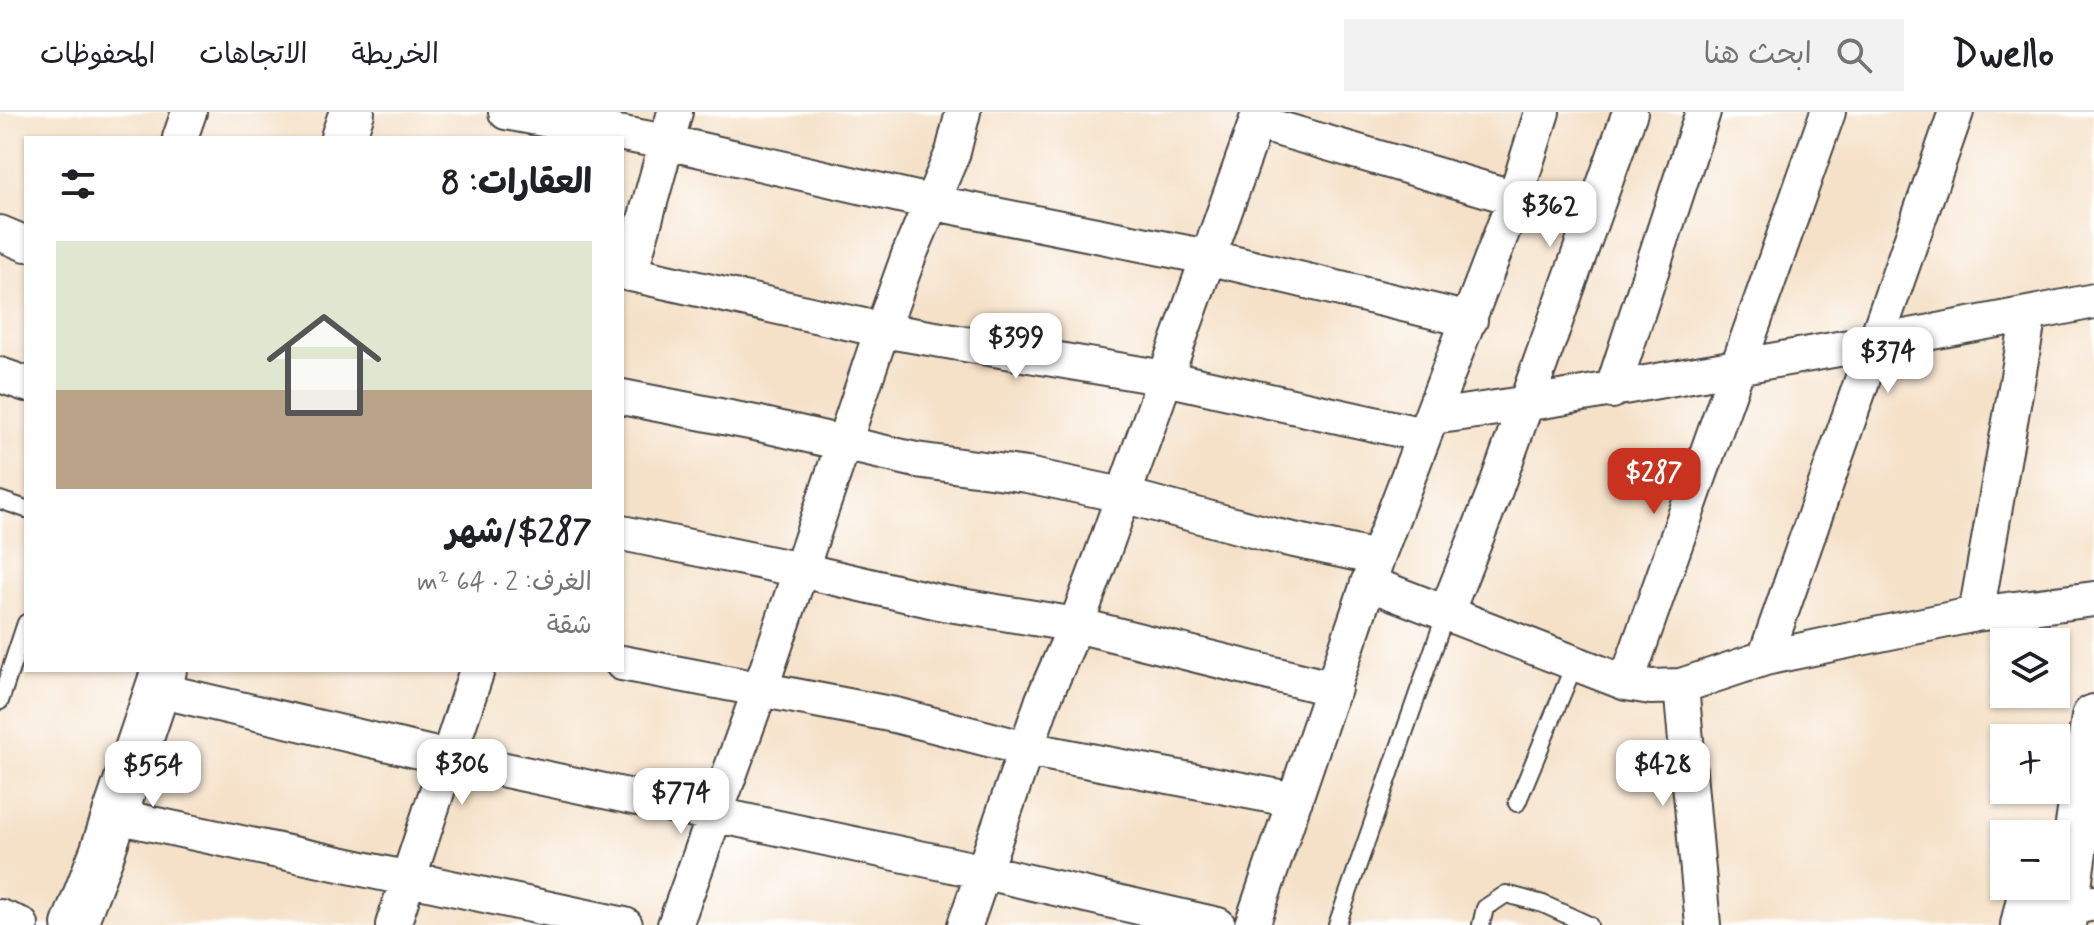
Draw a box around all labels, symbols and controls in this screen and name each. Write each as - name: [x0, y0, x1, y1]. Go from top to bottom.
- search box: [1344, 19, 1904, 91]
- text: Dwello: [1952, 31, 2054, 80]
- icon: search: [1832, 33, 1876, 77]
- text: ابحث هنا: [1703, 35, 1812, 74]
- text: المحفوظات: [40, 37, 155, 74]
- text: الاتجاهات: [199, 37, 307, 74]
- text: الخريطة: [351, 37, 439, 74]
- text: العقارات: 8: [441, 161, 592, 206]
- icon: filters: [56, 162, 100, 206]
- pin: $362: [1503, 181, 1597, 249]
- text: $362: [1522, 190, 1578, 224]
- icon: home: [252, 293, 396, 437]
- pin: $399: [969, 313, 1063, 381]
- text: $399: [988, 322, 1044, 356]
- pin: $374: [1841, 327, 1935, 395]
- text: $374: [1860, 336, 1916, 370]
- pin: $287: [1607, 448, 1701, 516]
- text: $287: [1626, 457, 1682, 491]
- text: $287/شهر: [446, 510, 592, 555]
- text: الغرف: 2 · 64 m²: [417, 566, 592, 600]
- text: شقة: [547, 609, 592, 643]
- map controls: [1990, 628, 2070, 900]
- button: layers: [1990, 628, 2070, 708]
- button: +: [1990, 724, 2070, 804]
- pin: $306: [415, 739, 509, 807]
- pin: $428: [1616, 740, 1710, 808]
- pin: $554: [106, 741, 200, 809]
- text: $306: [435, 748, 489, 782]
- text: $428: [1634, 749, 1692, 783]
- text: $554: [123, 750, 183, 784]
- pin: $774: [634, 768, 728, 836]
- text: $774: [651, 777, 711, 811]
- button: −: [1990, 820, 2070, 900]

